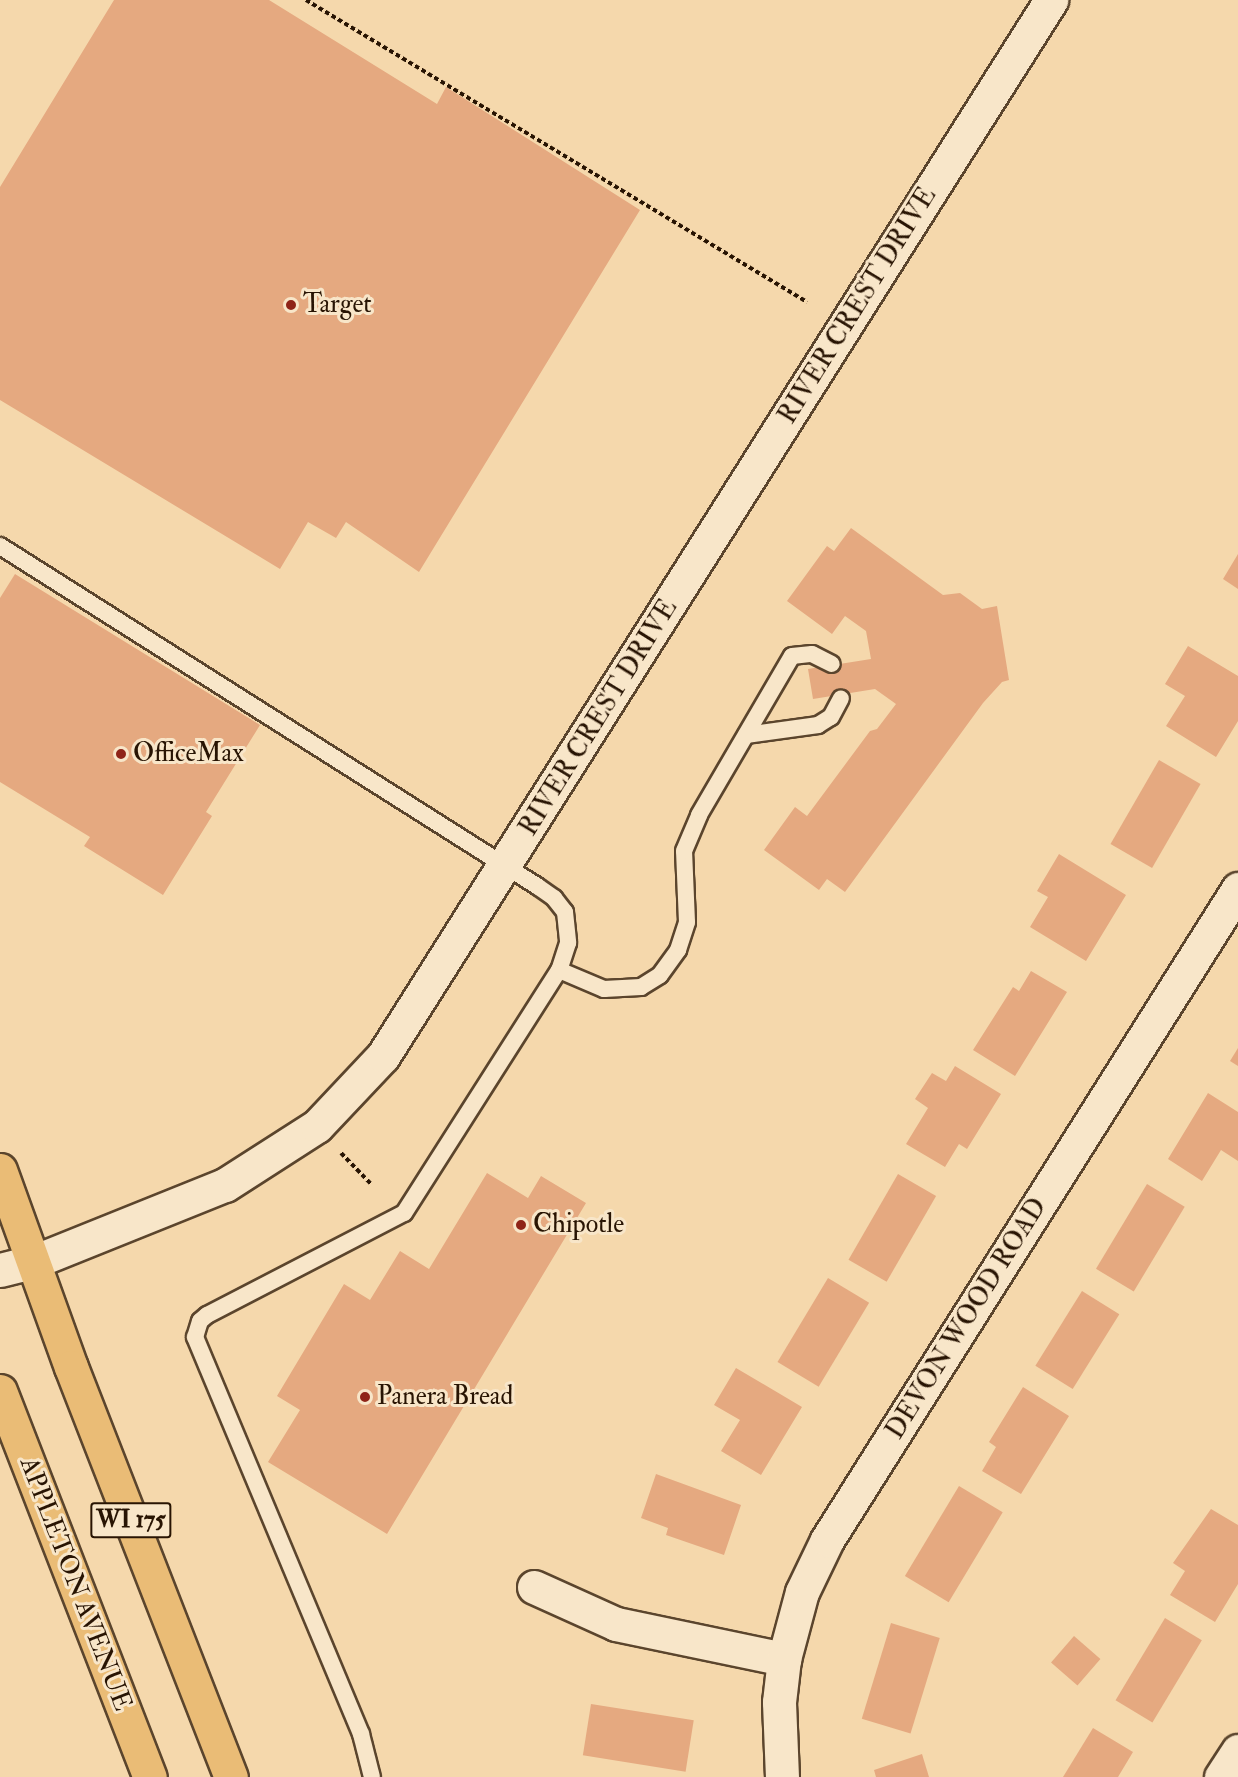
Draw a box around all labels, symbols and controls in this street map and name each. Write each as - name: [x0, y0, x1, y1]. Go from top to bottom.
- street label: RIVER CREST DRIVE: [772, 182, 944, 430]
- place label: Target: [303, 289, 372, 321]
- marker: Target: [284, 298, 298, 312]
- street label: RIVER CREST DRIVE: [513, 594, 685, 842]
- place label: OfficeMax: [133, 738, 244, 770]
- marker: OfficeMax: [114, 747, 128, 761]
- street label: DEVON WOOD ROAD: [880, 1193, 1054, 1445]
- place label: Chipotle: [533, 1209, 624, 1241]
- marker: Chipotle: [514, 1218, 528, 1232]
- place label: Panera Bread: [377, 1381, 513, 1413]
- marker: Panera Bread: [358, 1390, 372, 1404]
- street label: APPLETON AVENUE: [12, 1453, 138, 1715]
- road number: WI 175: [89, 1499, 173, 1541]

